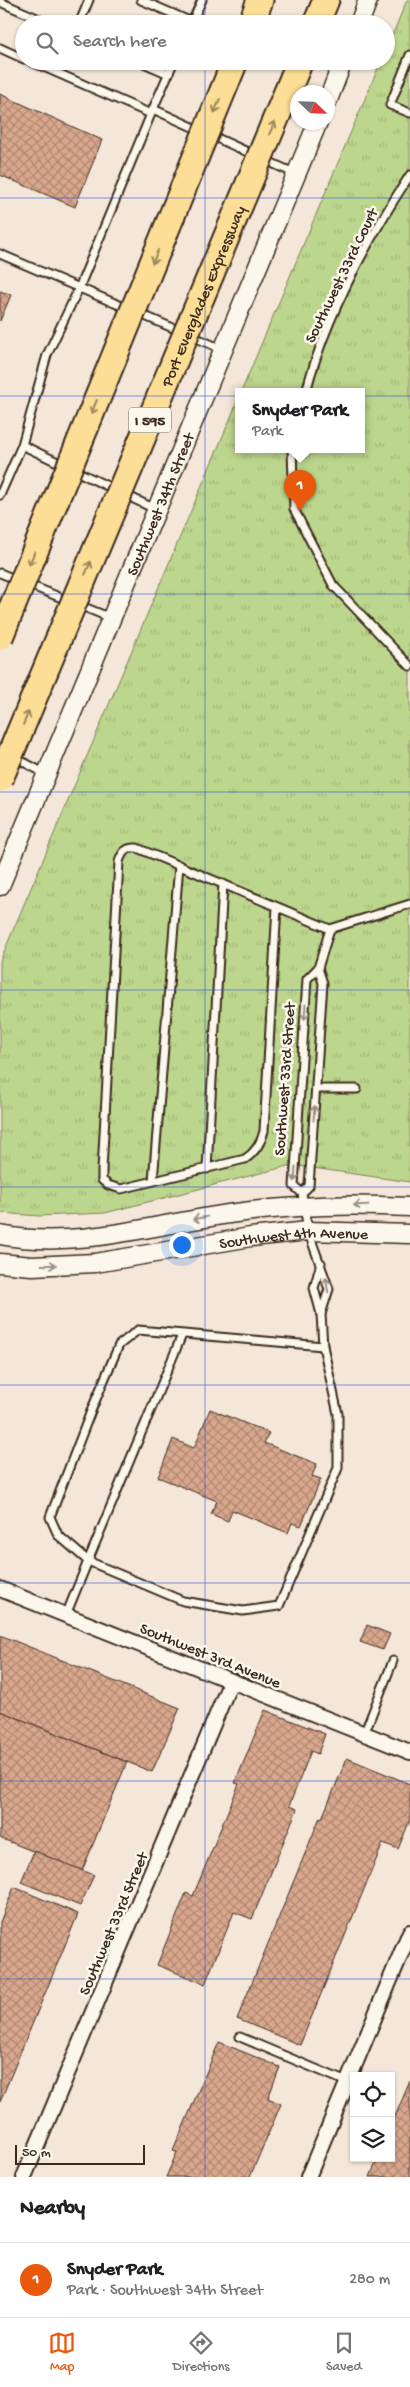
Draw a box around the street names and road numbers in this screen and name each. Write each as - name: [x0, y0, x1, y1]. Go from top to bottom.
- street label: Port Everglades Expressway: [159, 204, 251, 391]
- street label: Southwest 33rd Court: [302, 205, 385, 347]
- road number: I 595: [129, 408, 171, 432]
- street label: Southwest 34th Street: [124, 430, 201, 579]
- street label: Southwest 33rd Street: [272, 1001, 301, 1156]
- street label: Southwest 4th Avenue: [218, 1225, 369, 1255]
- street label: Southwest 3rd Avenue: [136, 1620, 284, 1695]
- street label: Southwest 33rd Street: [77, 1849, 154, 1999]

